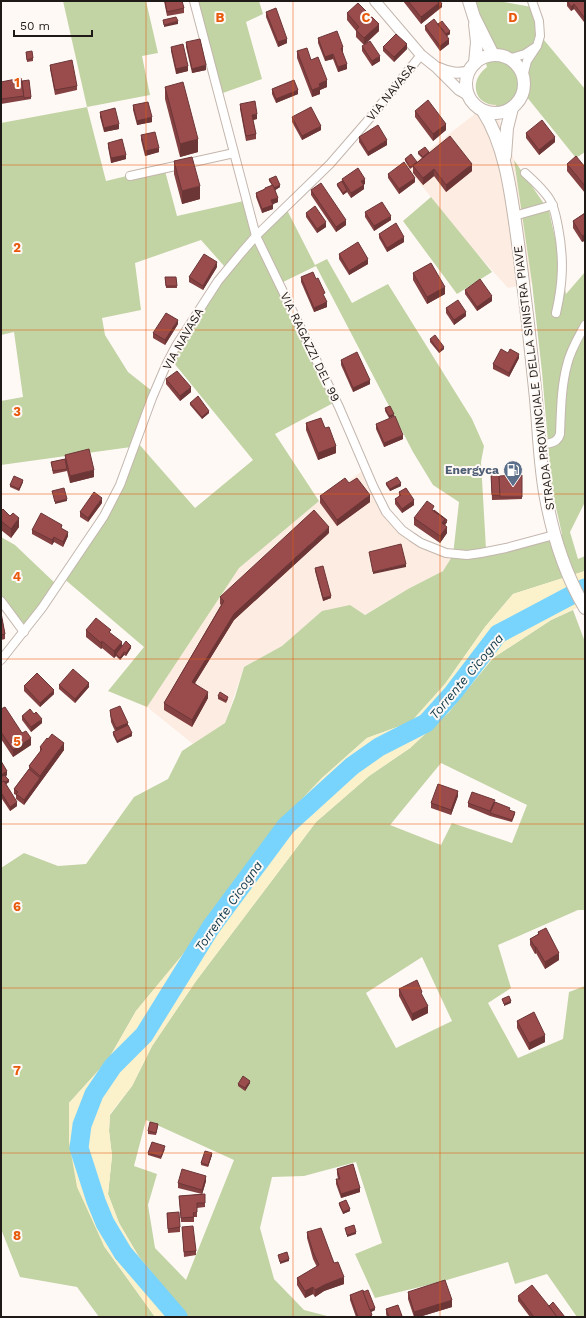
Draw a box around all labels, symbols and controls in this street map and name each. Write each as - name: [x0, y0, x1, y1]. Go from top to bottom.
- text: B: [216, 10, 225, 25]
- text: C: [362, 10, 371, 25]
- text: D: [508, 10, 518, 25]
- scale bar: [14, 12, 92, 38]
- text: 50 m: [20, 19, 50, 33]
- street label: VIA NAVASA: [364, 61, 418, 123]
- text: 1: [14, 75, 20, 90]
- text: 2: [13, 240, 21, 255]
- street label: STRADA PROVINCIALE DELLA SINISTRA PIAVE: [511, 245, 557, 511]
- street label: VIA RAGAZZI DEL 99: [277, 290, 343, 404]
- street label: VIA NAVASA: [160, 305, 206, 372]
- text: 3: [13, 404, 21, 419]
- fuel station icon: Energyca: [502, 459, 524, 487]
- place label: Energyca: [445, 463, 499, 477]
- text: 4: [13, 569, 22, 584]
- water label: Torrente Cicogna: [426, 631, 506, 722]
- text: 5: [13, 734, 21, 749]
- water label: Torrente Cicogna: [192, 858, 265, 954]
- text: 6: [13, 899, 21, 914]
- text: 7: [13, 1063, 21, 1078]
- text: 8: [13, 1228, 21, 1243]

